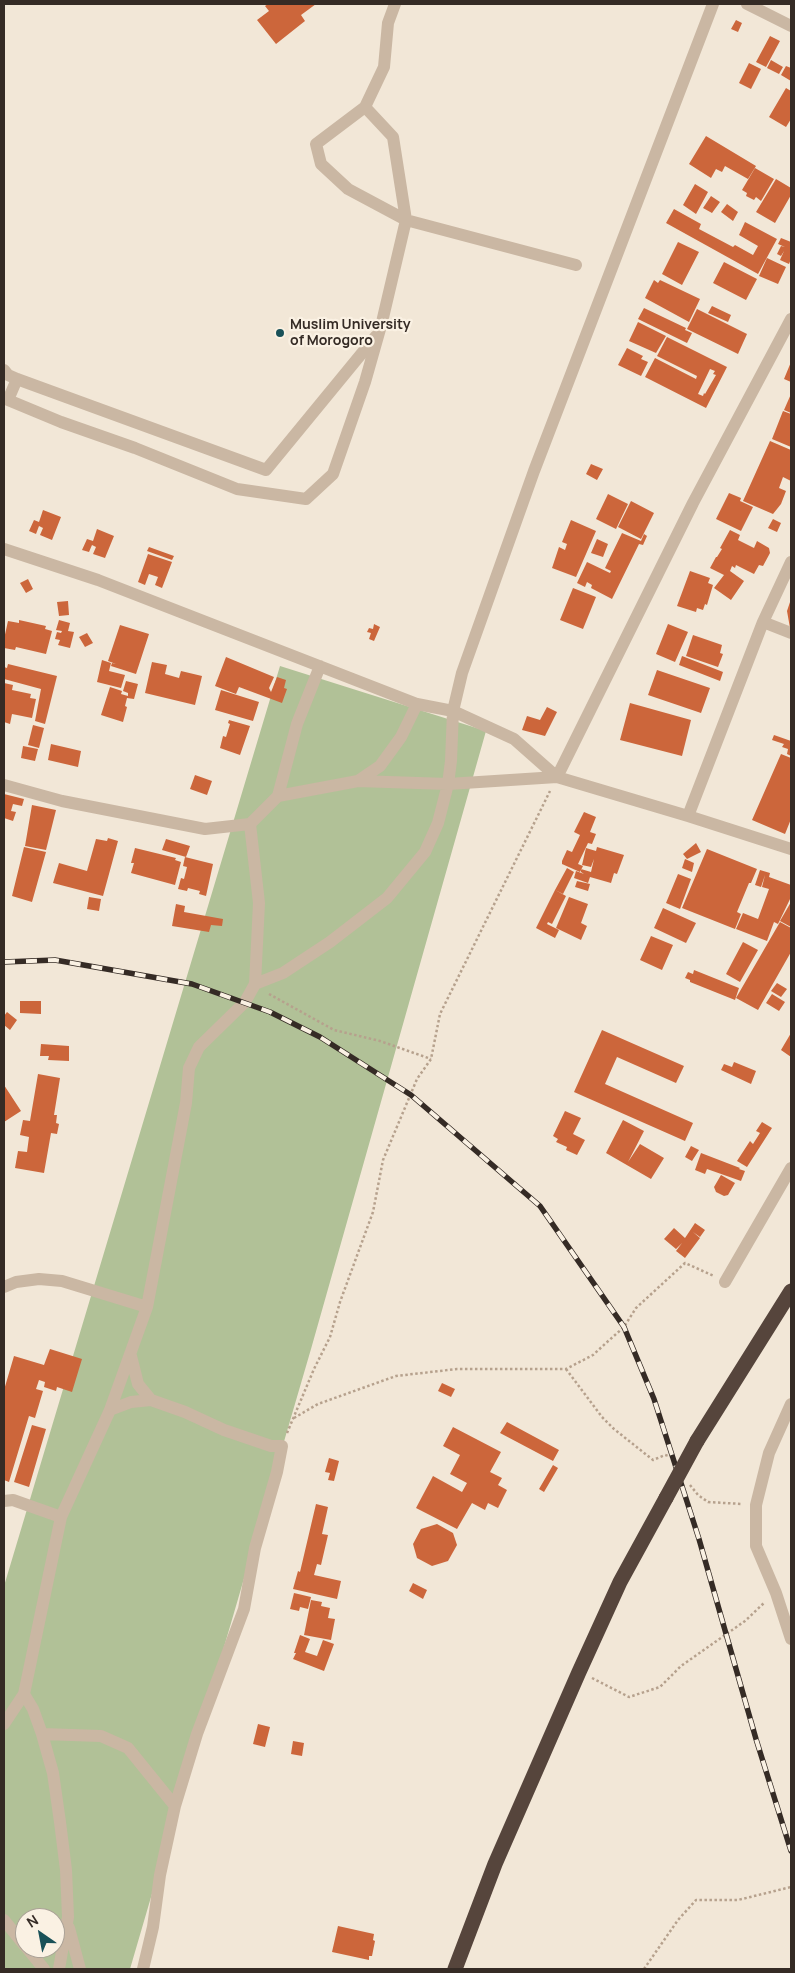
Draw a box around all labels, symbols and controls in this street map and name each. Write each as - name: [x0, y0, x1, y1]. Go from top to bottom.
- place label: Muslim University of Morogoro: [290, 317, 411, 350]
- marker: Muslim University of Morogoro: [274, 327, 286, 339]
- north arrow: [15, 1908, 65, 1958]
- text: N: [23, 1910, 41, 1932]

